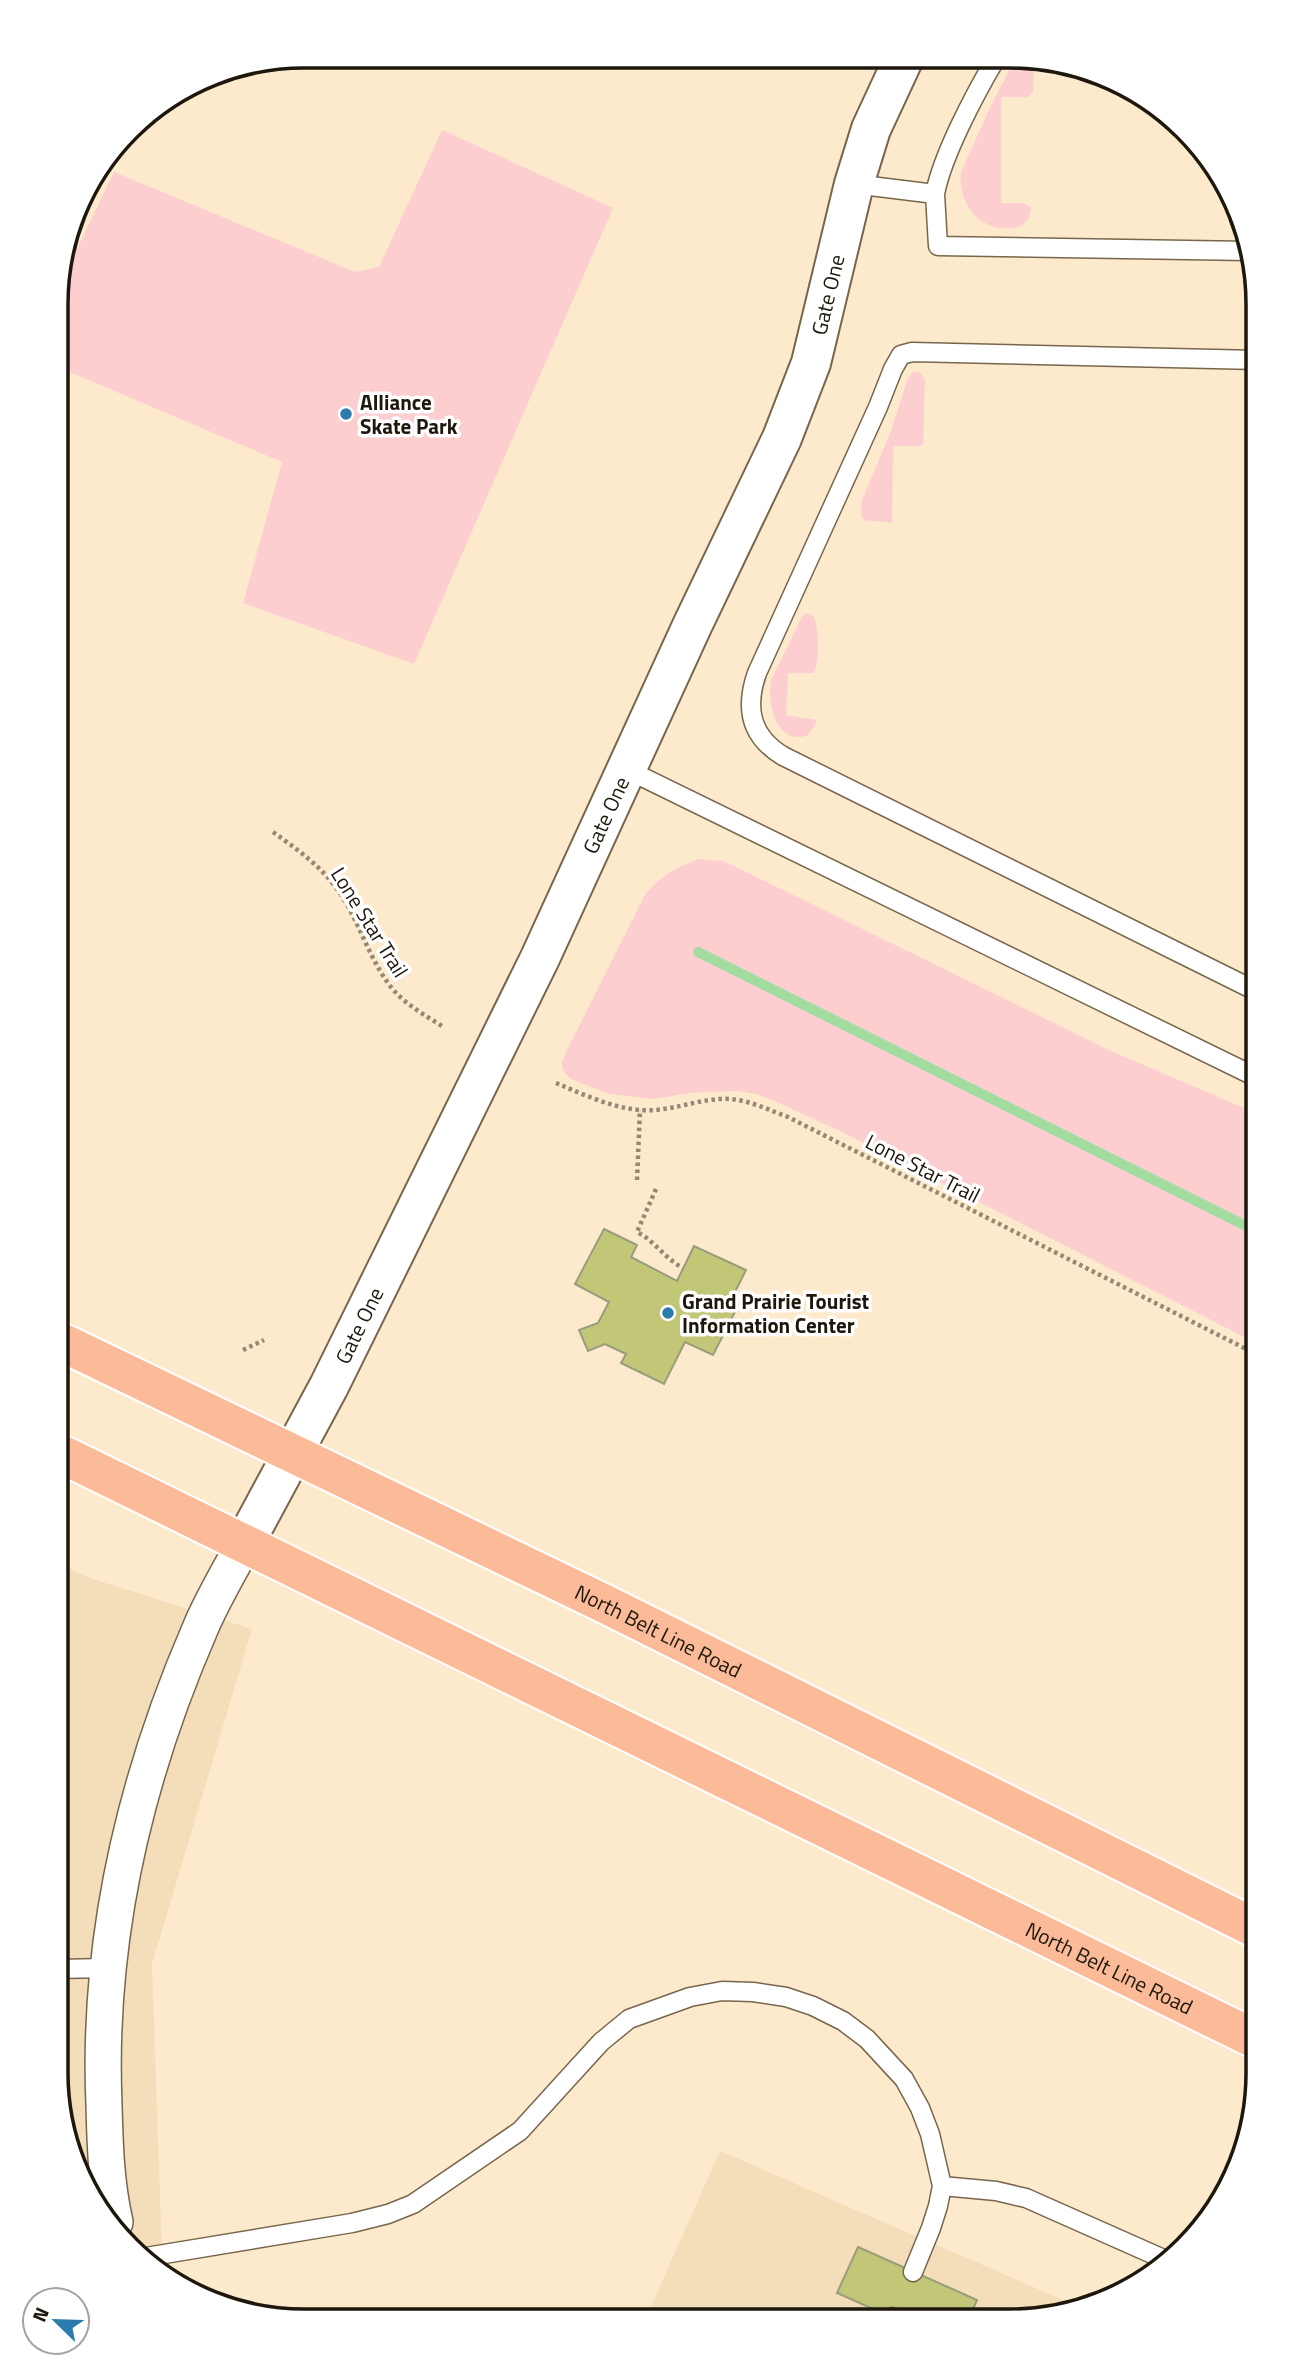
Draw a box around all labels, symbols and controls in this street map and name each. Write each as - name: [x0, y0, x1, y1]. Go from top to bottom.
- street label: Gate One: [802, 251, 853, 338]
- place label: Alliance Skate Park: [360, 386, 458, 442]
- marker: Alliance Skate Park: [338, 406, 354, 422]
- street label: Gate One: [574, 771, 637, 859]
- street label: Lone Star Trail: [323, 861, 417, 983]
- street label: Lone Star Trail: [860, 1125, 986, 1211]
- street label: Gate One: [326, 1282, 391, 1369]
- place label: Grand Prairie Tourist Information Center: [682, 1285, 870, 1341]
- marker: Grand Prairie Tourist Information Center: [660, 1305, 676, 1321]
- street label: North Belt Line Road: [570, 1576, 747, 1686]
- street label: North Belt Line Road: [1020, 1913, 1199, 2022]
- north arrow: [21, 2286, 91, 2356]
- text: N: [24, 2302, 56, 2326]

